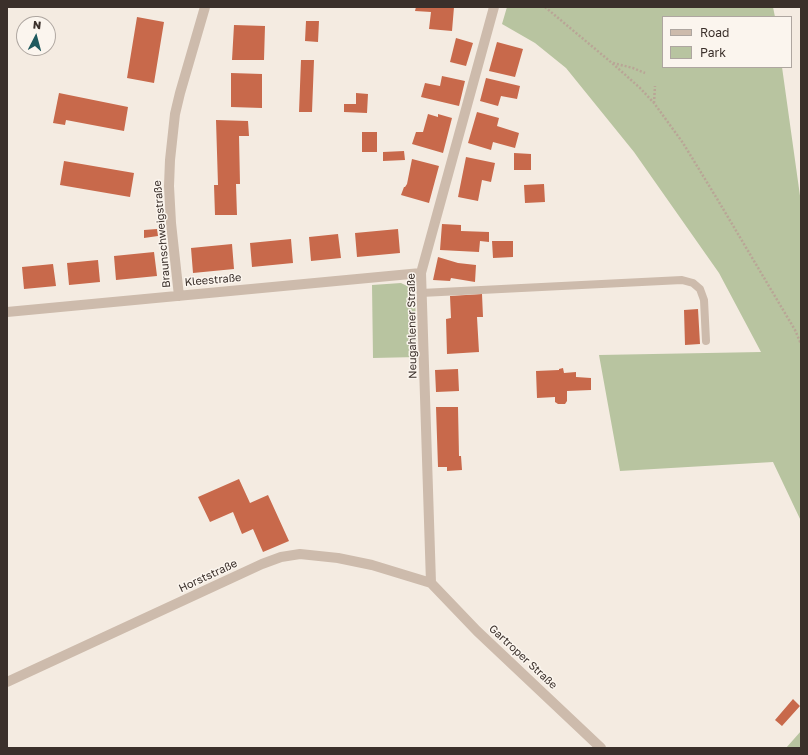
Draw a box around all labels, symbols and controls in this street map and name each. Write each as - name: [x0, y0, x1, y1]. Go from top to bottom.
- north arrow: [16, 16, 56, 56]
- legend: [662, 16, 792, 68]
- text: N: [32, 18, 42, 31]
- text: Road: [700, 25, 729, 40]
- text: Park: [700, 45, 726, 60]
- street label: Braunschweigstraße: [151, 180, 173, 288]
- street label: Kleestraße: [184, 271, 242, 289]
- street label: Neugahlener Straße: [404, 273, 420, 379]
- street label: Horststraße: [177, 557, 239, 595]
- street label: Gartroper Straße: [486, 622, 560, 692]

